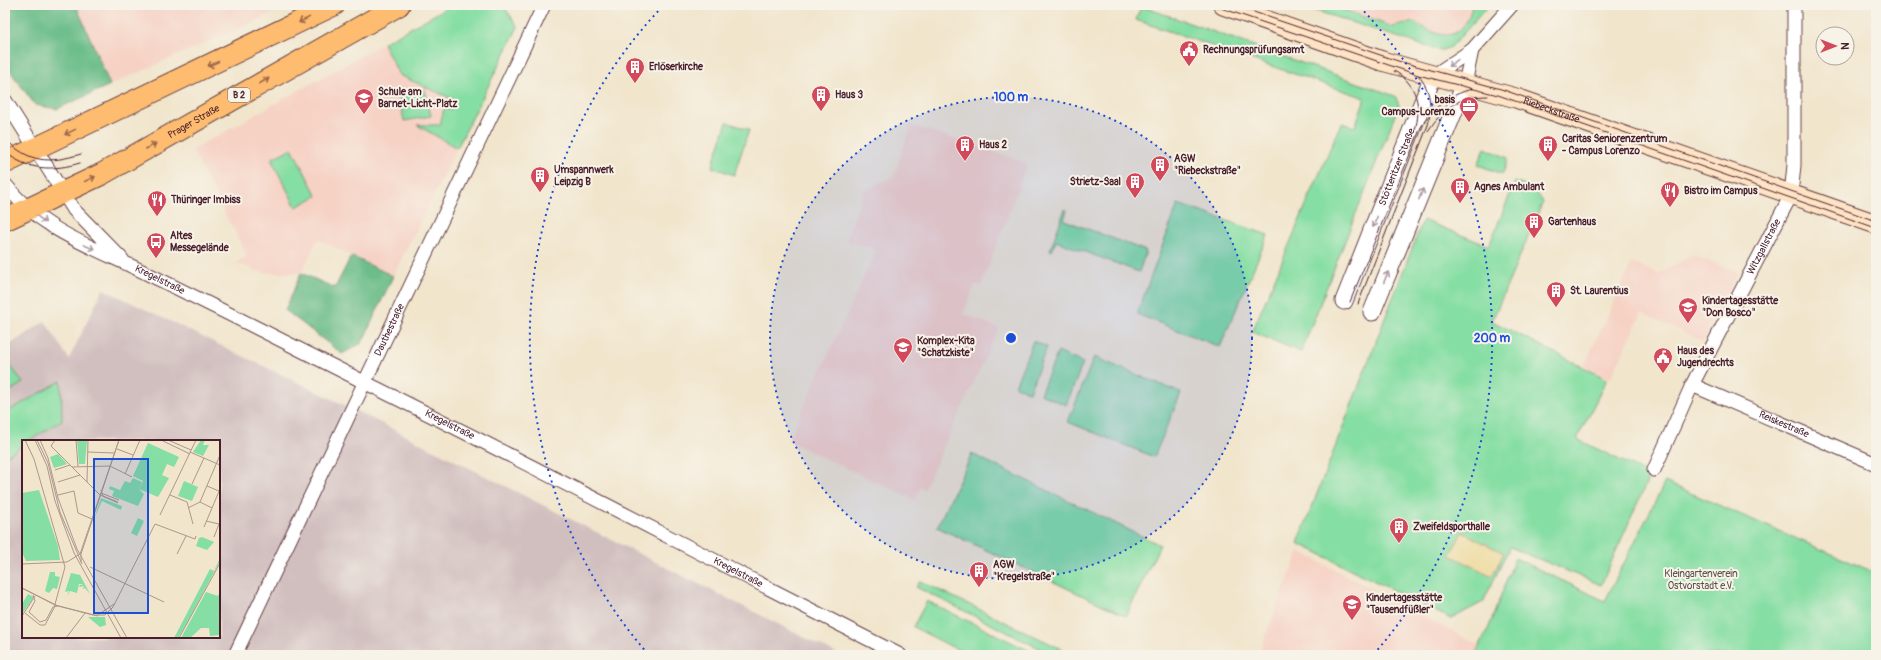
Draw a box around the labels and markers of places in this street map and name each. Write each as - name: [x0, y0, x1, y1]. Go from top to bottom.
- public building icon: Rechnungsprüfungsamt: [1178, 39, 1200, 67]
- place label: Rechnungsprüfungsamt: [1203, 44, 1305, 56]
- building icon: Erlöserkirche: [624, 56, 646, 84]
- place label: Erlöserkirche: [649, 61, 704, 73]
- building icon: Haus 3: [810, 84, 832, 112]
- place label: Schule am Barnet-Licht-Platz: [378, 86, 458, 110]
- school or university icon: Schule am Barnet-Licht-Platz: [353, 87, 375, 115]
- place label: Haus 3: [835, 89, 863, 101]
- place label: basis Campus-Lorenzo: [1381, 94, 1456, 118]
- office icon: basis Campus-Lorenzo: [1458, 95, 1480, 123]
- place label: Caritas Seniorenzentrum - Campus Lorenzo: [1562, 133, 1667, 157]
- building icon: Haus 2: [954, 134, 976, 162]
- building icon: Caritas Seniorenzentrum - Campus Lorenzo: [1537, 134, 1559, 162]
- place label: Haus 2: [979, 139, 1007, 151]
- place label: AGW "Riebeckstraße": [1174, 153, 1241, 177]
- building icon: AGW "Riebeckstraße": [1149, 154, 1171, 182]
- place label: Umspannwerk Leipzig B: [554, 164, 614, 188]
- building icon: Umspannwerk Leipzig B: [529, 165, 551, 193]
- building icon: Strietz-Saal: [1124, 171, 1146, 199]
- place label: Strietz-Saal: [1070, 176, 1121, 188]
- building icon: Agnes Ambulant: [1449, 176, 1471, 204]
- restaurant icon: Bistro im Campus: [1659, 180, 1681, 208]
- place label: Agnes Ambulant: [1474, 181, 1545, 193]
- place label: Bistro im Campus: [1684, 185, 1758, 197]
- restaurant icon: Thüringer Imbiss: [146, 189, 168, 217]
- place label: Thüringer Imbiss: [170, 194, 241, 206]
- building icon: Gartenhaus: [1523, 211, 1545, 239]
- place label: Gartenhaus: [1548, 216, 1596, 228]
- place label: Altes Messegelände: [170, 230, 230, 254]
- bus stop icon: Altes Messegelände: [145, 231, 167, 259]
- building icon: St. Laurentius: [1545, 280, 1567, 308]
- place label: St. Laurentius: [1570, 285, 1629, 297]
- place label: Kindertagesstätte "Don Bosco": [1702, 295, 1779, 319]
- school or university icon: Kindertagesstätte "Don Bosco": [1677, 296, 1699, 324]
- centre of rings: [1004, 331, 1018, 345]
- place label: Komplex-Kita "Schatzkiste": [917, 335, 975, 359]
- school or university icon: Komplex-Kita "Schatzkiste": [892, 336, 914, 364]
- place label: Haus des Jugendrechts: [1677, 345, 1734, 369]
- public building icon: Haus des Jugendrechts: [1652, 346, 1674, 374]
- building icon: Zweifeldsporthalle: [1388, 516, 1410, 544]
- place label: Zweifeldsporthalle: [1413, 521, 1491, 533]
- place label: AGW "Kregelstraße": [993, 559, 1055, 583]
- building icon: AGW "Kregelstraße": [968, 560, 990, 588]
- place label: Kindertagesstätte "Tausendfüßler": [1366, 592, 1443, 616]
- school or university icon: Kindertagesstätte "Tausendfüßler": [1341, 593, 1363, 621]

